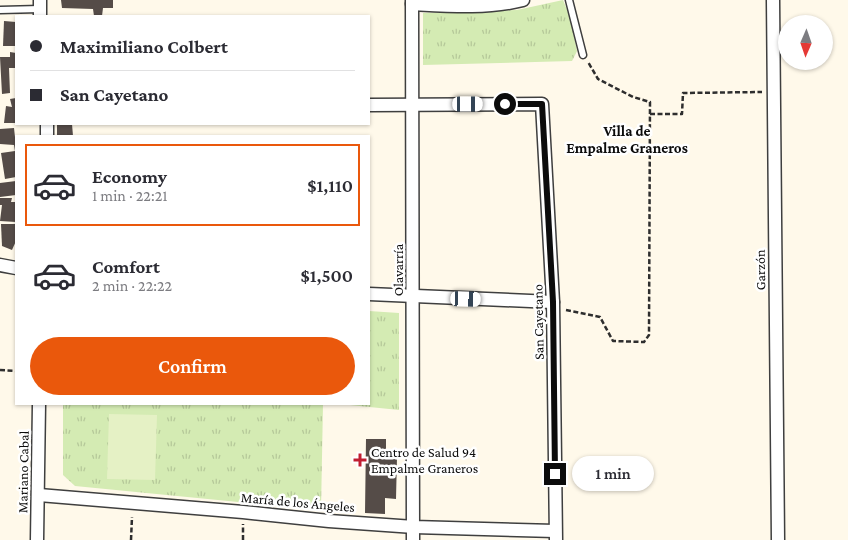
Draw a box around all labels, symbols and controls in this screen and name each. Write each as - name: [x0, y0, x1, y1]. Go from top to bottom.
- north arrow: [778, 15, 832, 70]
- map controls: [778, 15, 833, 70]
- text: Maximiliano Colbert: [60, 36, 228, 57]
- text: San Cayetano: [60, 84, 169, 105]
- route start: [494, 93, 516, 115]
- car: [453, 97, 483, 112]
- district label: Villa de Empalme Graneros: [566, 123, 688, 156]
- icon: car: [32, 163, 77, 208]
- text: Economy: [92, 166, 167, 187]
- text: $1,110: [307, 175, 353, 196]
- text: 1 min · 22:21: [92, 187, 168, 204]
- street label: Olavarría: [390, 243, 406, 296]
- street label: Garzón: [752, 249, 768, 290]
- icon: car: [32, 253, 77, 298]
- text: Comfort: [92, 256, 160, 277]
- text: $1,500: [300, 265, 353, 286]
- text: 2 min · 22:22: [92, 277, 172, 294]
- street label: San Cayetano: [529, 284, 547, 360]
- car: [450, 291, 481, 307]
- button: Confirm: [30, 337, 355, 395]
- street label: Mariano Cabal: [14, 430, 32, 513]
- place label: Centro de Salud 94 Empalme Graneros: [371, 444, 478, 476]
- marker: Centro de Salud 94 Empalme Graneros: [353, 453, 367, 467]
- callout: 1 min: [572, 456, 655, 492]
- route end: [544, 463, 566, 485]
- text: 1 min: [595, 465, 631, 482]
- street label: María de los Ángeles: [240, 489, 356, 515]

